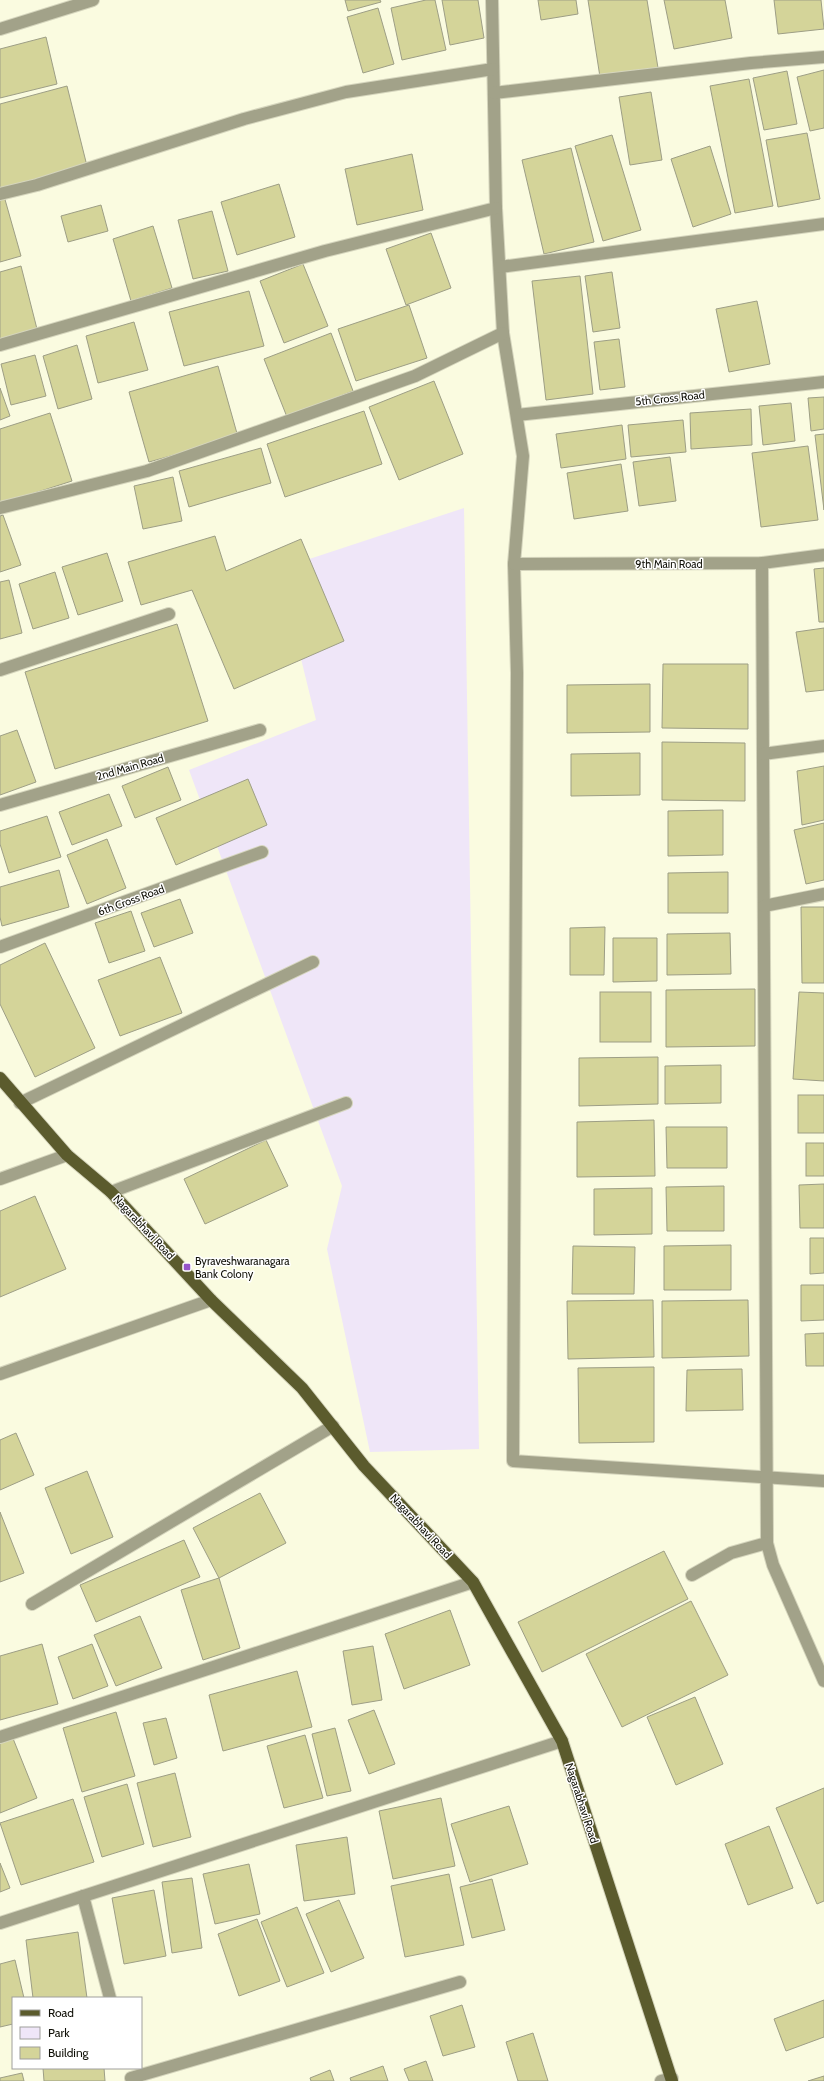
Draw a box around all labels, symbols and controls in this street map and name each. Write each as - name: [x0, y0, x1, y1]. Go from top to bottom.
- street label: 5th Cross Road: [635, 387, 705, 409]
- street label: 9th Main Road: [635, 557, 703, 571]
- street label: 2nd Main Road: [95, 751, 165, 783]
- street label: 6th Cross Road: [96, 881, 166, 919]
- street label: Nagarabhavi Road: [110, 1192, 178, 1262]
- place label: Byraveshwaranagara Bank Colony: [195, 1254, 290, 1281]
- marker: Byraveshwaranagara Bank Colony: [182, 1262, 192, 1272]
- street label: Nagarabhavi Road: [387, 1491, 455, 1561]
- street label: Nagarabhavi Road: [562, 1761, 602, 1845]
- legend: [12, 1997, 142, 2069]
- text: Road: [48, 2005, 74, 2020]
- text: Park: [48, 2025, 70, 2040]
- text: Building: [48, 2045, 90, 2060]

